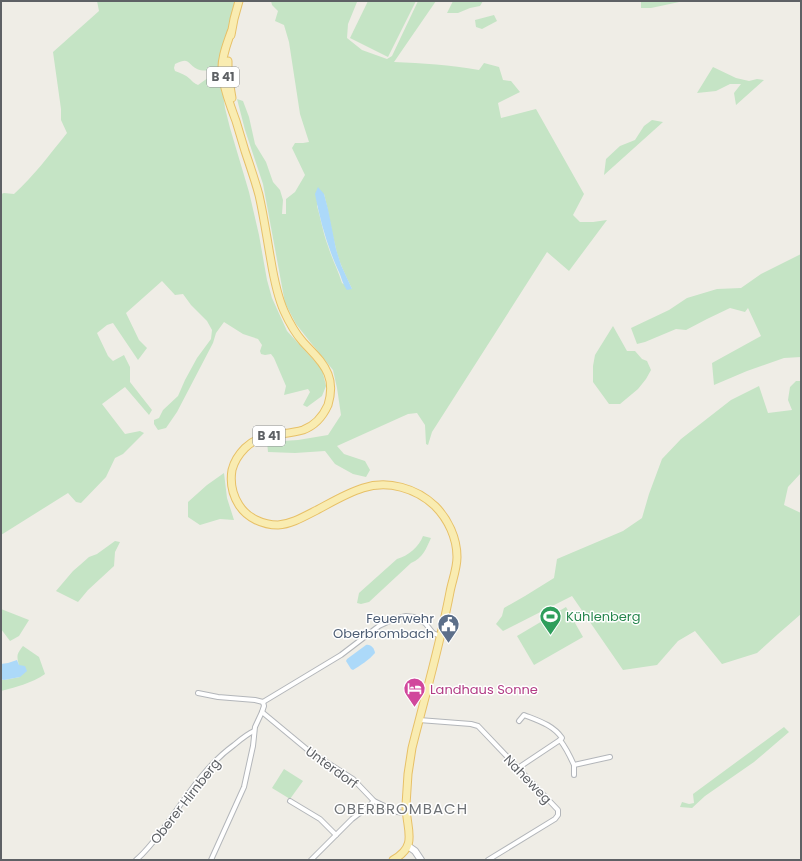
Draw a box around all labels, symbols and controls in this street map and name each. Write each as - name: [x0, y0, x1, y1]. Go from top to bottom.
- road number: B 41: [207, 67, 239, 87]
- road number: B 41: [253, 426, 285, 446]
- sports icon: Kühlenberg: [537, 603, 563, 636]
- place label: Kühlenberg: [566, 607, 641, 626]
- place label: Feuerwehr Oberbrombach: [333, 609, 434, 643]
- public building icon: Feuerwehr Oberbrombach: [436, 612, 462, 645]
- hotel icon: Landhaus Sonne: [402, 676, 428, 709]
- place label: Landhaus Sonne: [430, 680, 538, 699]
- street label: Unterdorf: [301, 742, 362, 793]
- street label: Naheweg: [499, 751, 556, 808]
- street label: Oberer Hirnberg: [146, 754, 225, 848]
- district label: OBERBROMBACH: [334, 798, 468, 819]

